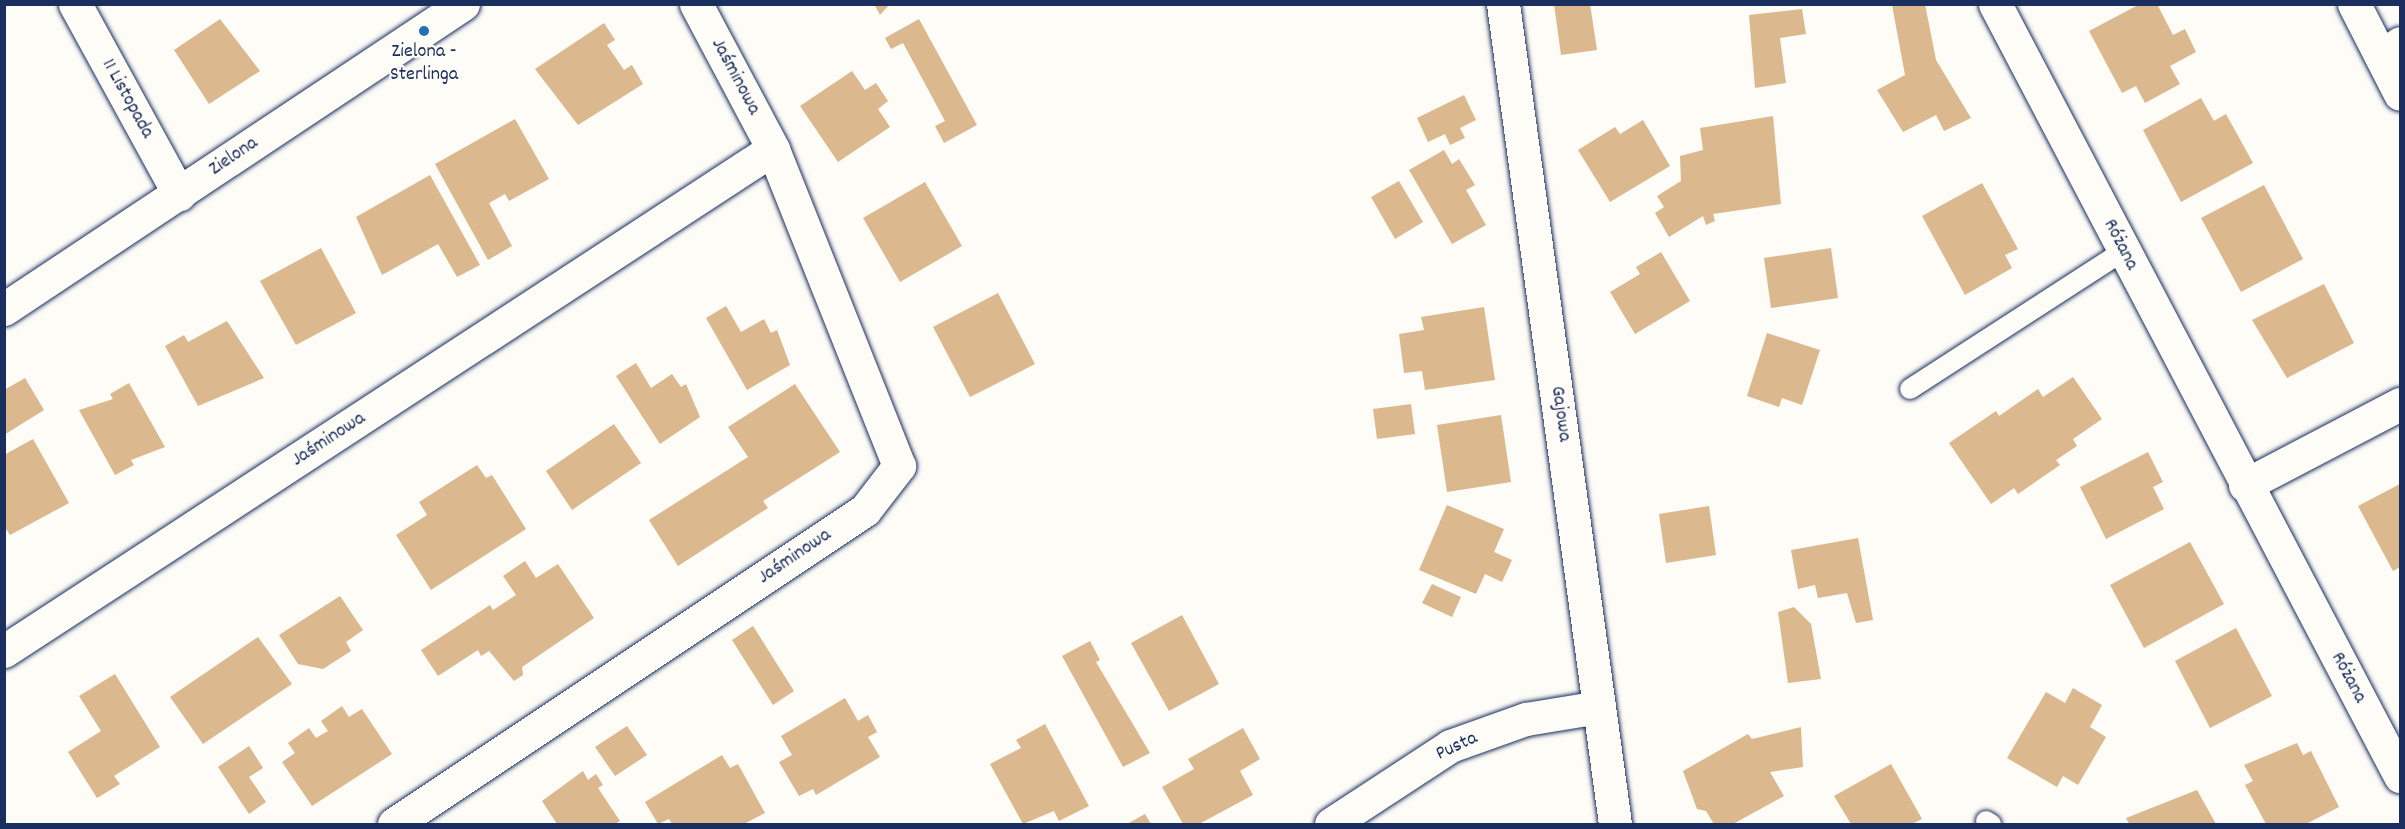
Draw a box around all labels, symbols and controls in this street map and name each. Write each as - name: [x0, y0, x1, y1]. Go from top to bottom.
- marker: Zielona - Sterlinga: [417, 24, 431, 38]
- street label: Jaśminowa: [705, 35, 765, 119]
- place label: Zielona - Sterlinga: [390, 41, 458, 88]
- street label: 11 Listopada: [95, 55, 159, 143]
- street label: Zielona: [205, 132, 263, 182]
- street label: Różana: [2097, 215, 2143, 275]
- street label: Gajowa: [1544, 385, 1576, 443]
- street label: Jaśminowa: [288, 407, 370, 473]
- street label: Jaśminowa: [754, 524, 836, 590]
- street label: Różana: [2325, 648, 2371, 708]
- street label: Pusta: [1432, 727, 1482, 767]

